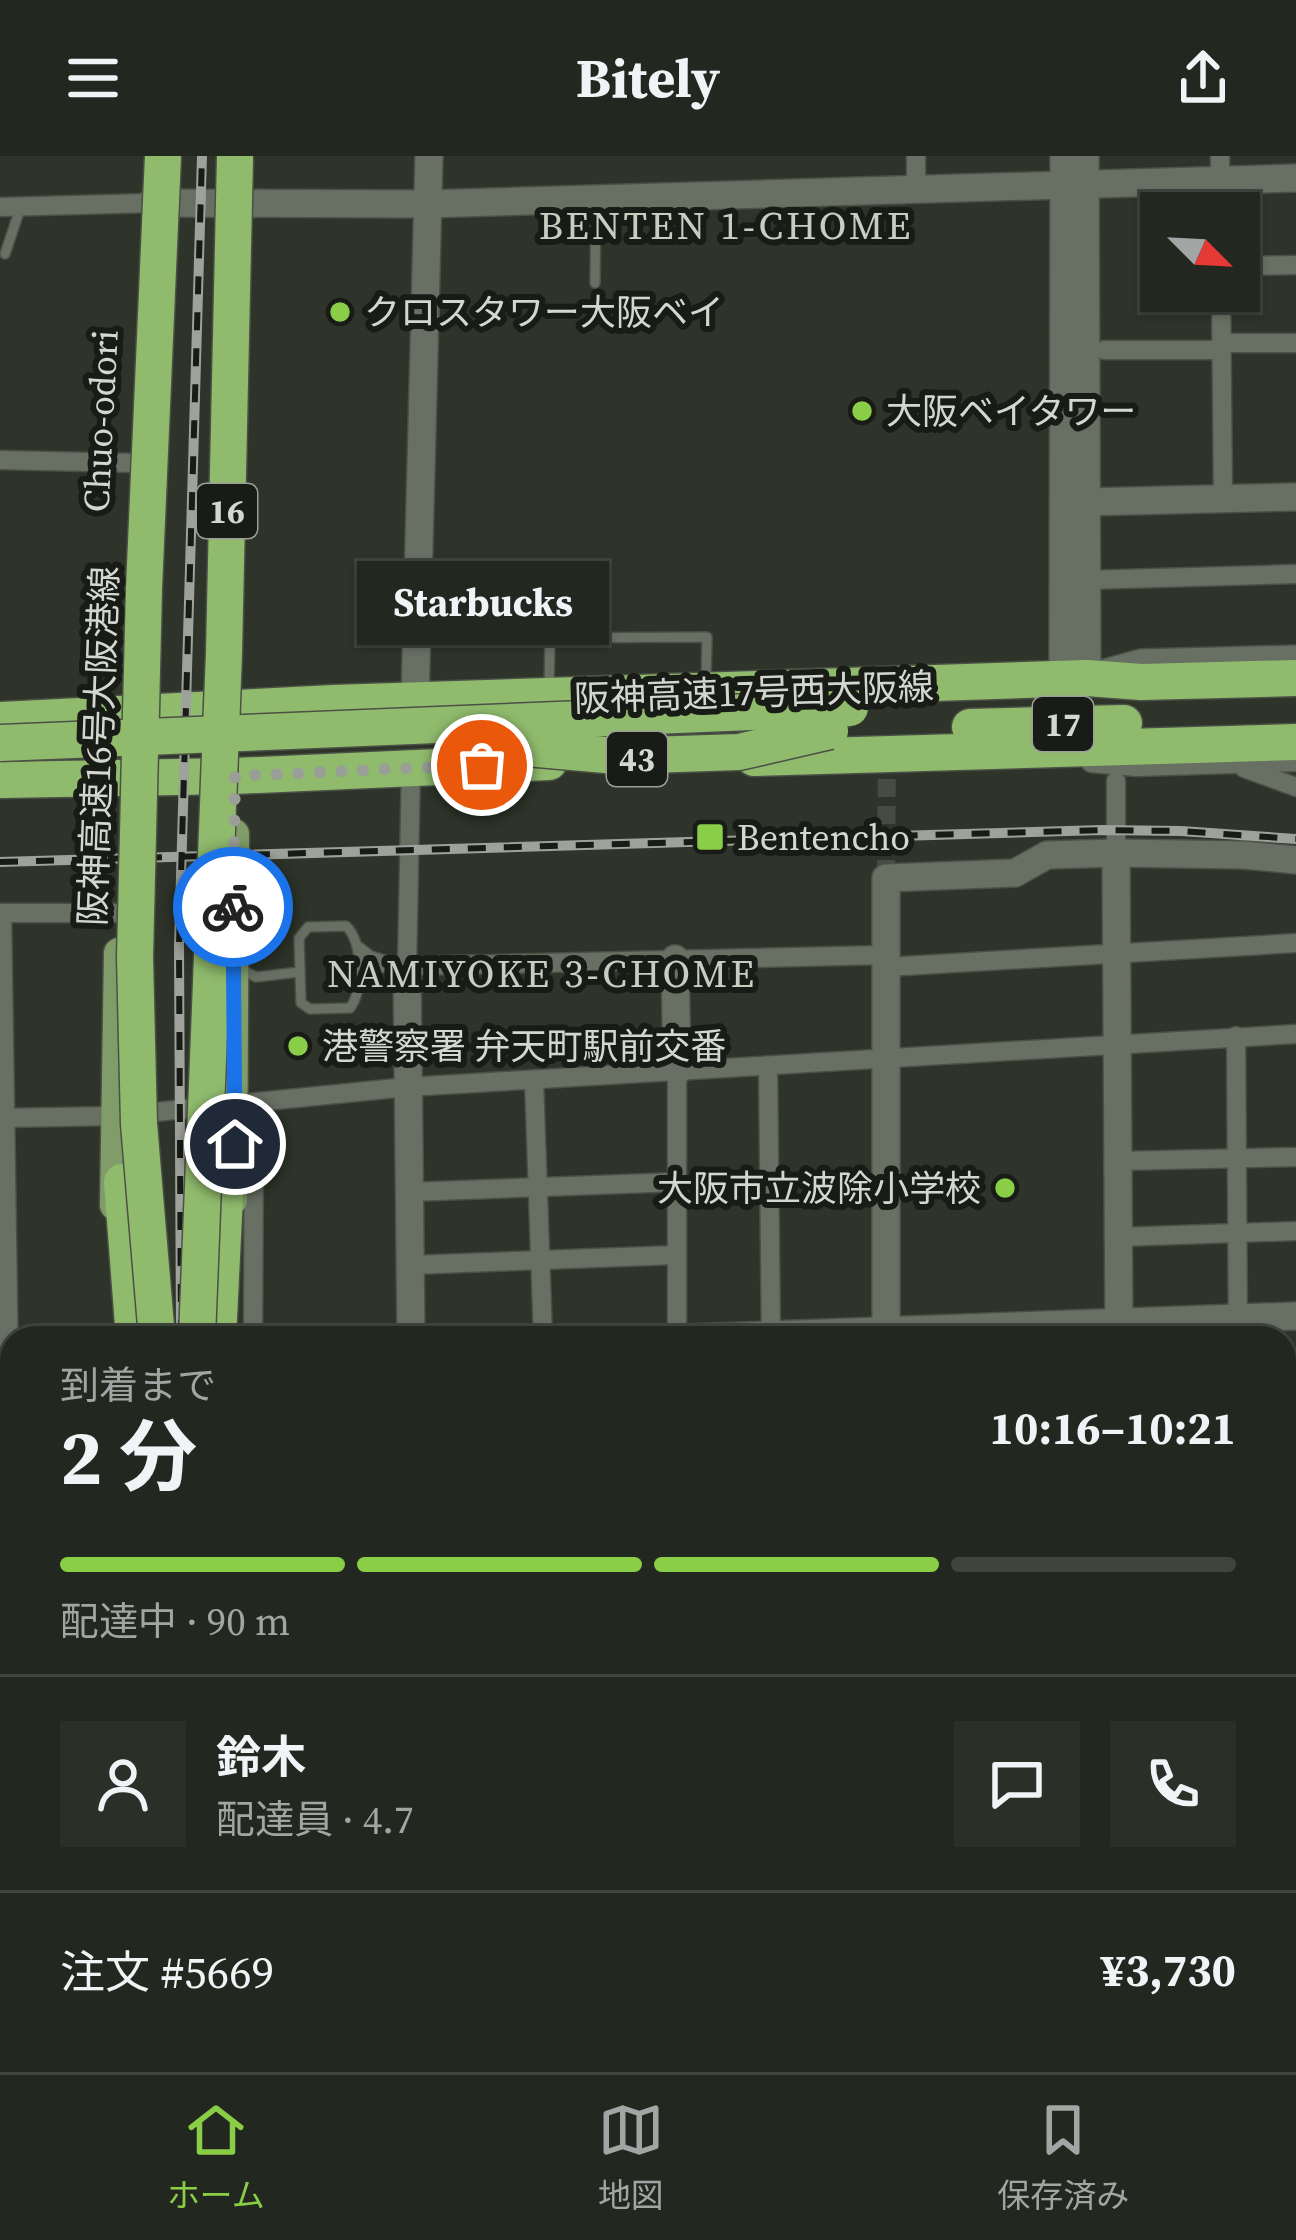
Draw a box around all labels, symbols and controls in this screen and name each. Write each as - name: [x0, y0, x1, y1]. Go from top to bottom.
- text: Bitely: [576, 41, 720, 115]
- icon: menu: [60, 45, 126, 111]
- icon: share: [1170, 45, 1236, 111]
- north arrow: [1140, 192, 1260, 312]
- map controls: [1140, 192, 1260, 312]
- district label: BENTEN 1-CHOME: [539, 199, 913, 252]
- place label: クロスタワー大阪ベイ: [364, 288, 724, 337]
- marker: クロスタワー大阪ベイ: [327, 299, 353, 325]
- street label: Chuo-odori: [71, 329, 130, 513]
- place label: 大阪ベイタワー: [886, 387, 1137, 436]
- marker: 大阪ベイタワー: [849, 398, 875, 424]
- road number: 16: [197, 484, 257, 538]
- callout: Starbucks: [356, 561, 608, 645]
- street label: 阪神高速16号大阪港線: [68, 565, 129, 927]
- text: Starbucks: [393, 576, 573, 629]
- street label: 阪神高速17号西大阪線: [573, 662, 935, 723]
- road number: 17: [1033, 697, 1093, 751]
- pin: [431, 714, 533, 816]
- icon: bag: [449, 732, 515, 798]
- road number: 43: [607, 732, 667, 786]
- place label: Bentencho: [737, 813, 910, 862]
- marker: Bentencho: [694, 821, 726, 853]
- courier: [173, 847, 293, 967]
- icon: bike: [200, 874, 266, 940]
- district label: NAMIYOKE 3-CHOME: [327, 947, 757, 1000]
- place label: 港警察署 弁天町駅前交番: [322, 1022, 726, 1071]
- marker: 港警察署 弁天町駅前交番: [285, 1033, 311, 1059]
- pin: [184, 1093, 286, 1195]
- icon: home: [202, 1111, 268, 1177]
- place label: 大阪市立波除小学校: [657, 1164, 981, 1213]
- marker: 大阪市立波除小学校: [992, 1175, 1018, 1201]
- text: 到着まで: [60, 1359, 216, 1412]
- text: 10:16–10:21: [990, 1397, 1236, 1459]
- text: 2 分: [60, 1403, 197, 1510]
- text: 配達中 · 90 m: [60, 1595, 290, 1648]
- button: person: [60, 1721, 186, 1847]
- button: chat: [954, 1721, 1080, 1847]
- button: phone: [1110, 1721, 1236, 1847]
- text: 鈴木: [216, 1726, 306, 1788]
- text: 配達員 · 4.7: [216, 1793, 414, 1846]
- text: ¥3,730: [1101, 1939, 1236, 2001]
- text: 注文 #5669: [60, 1941, 274, 2003]
- tab: ホーム: [167, 2097, 265, 2218]
- tab: 地図: [598, 2097, 664, 2218]
- tab: 保存済み: [997, 2097, 1129, 2218]

